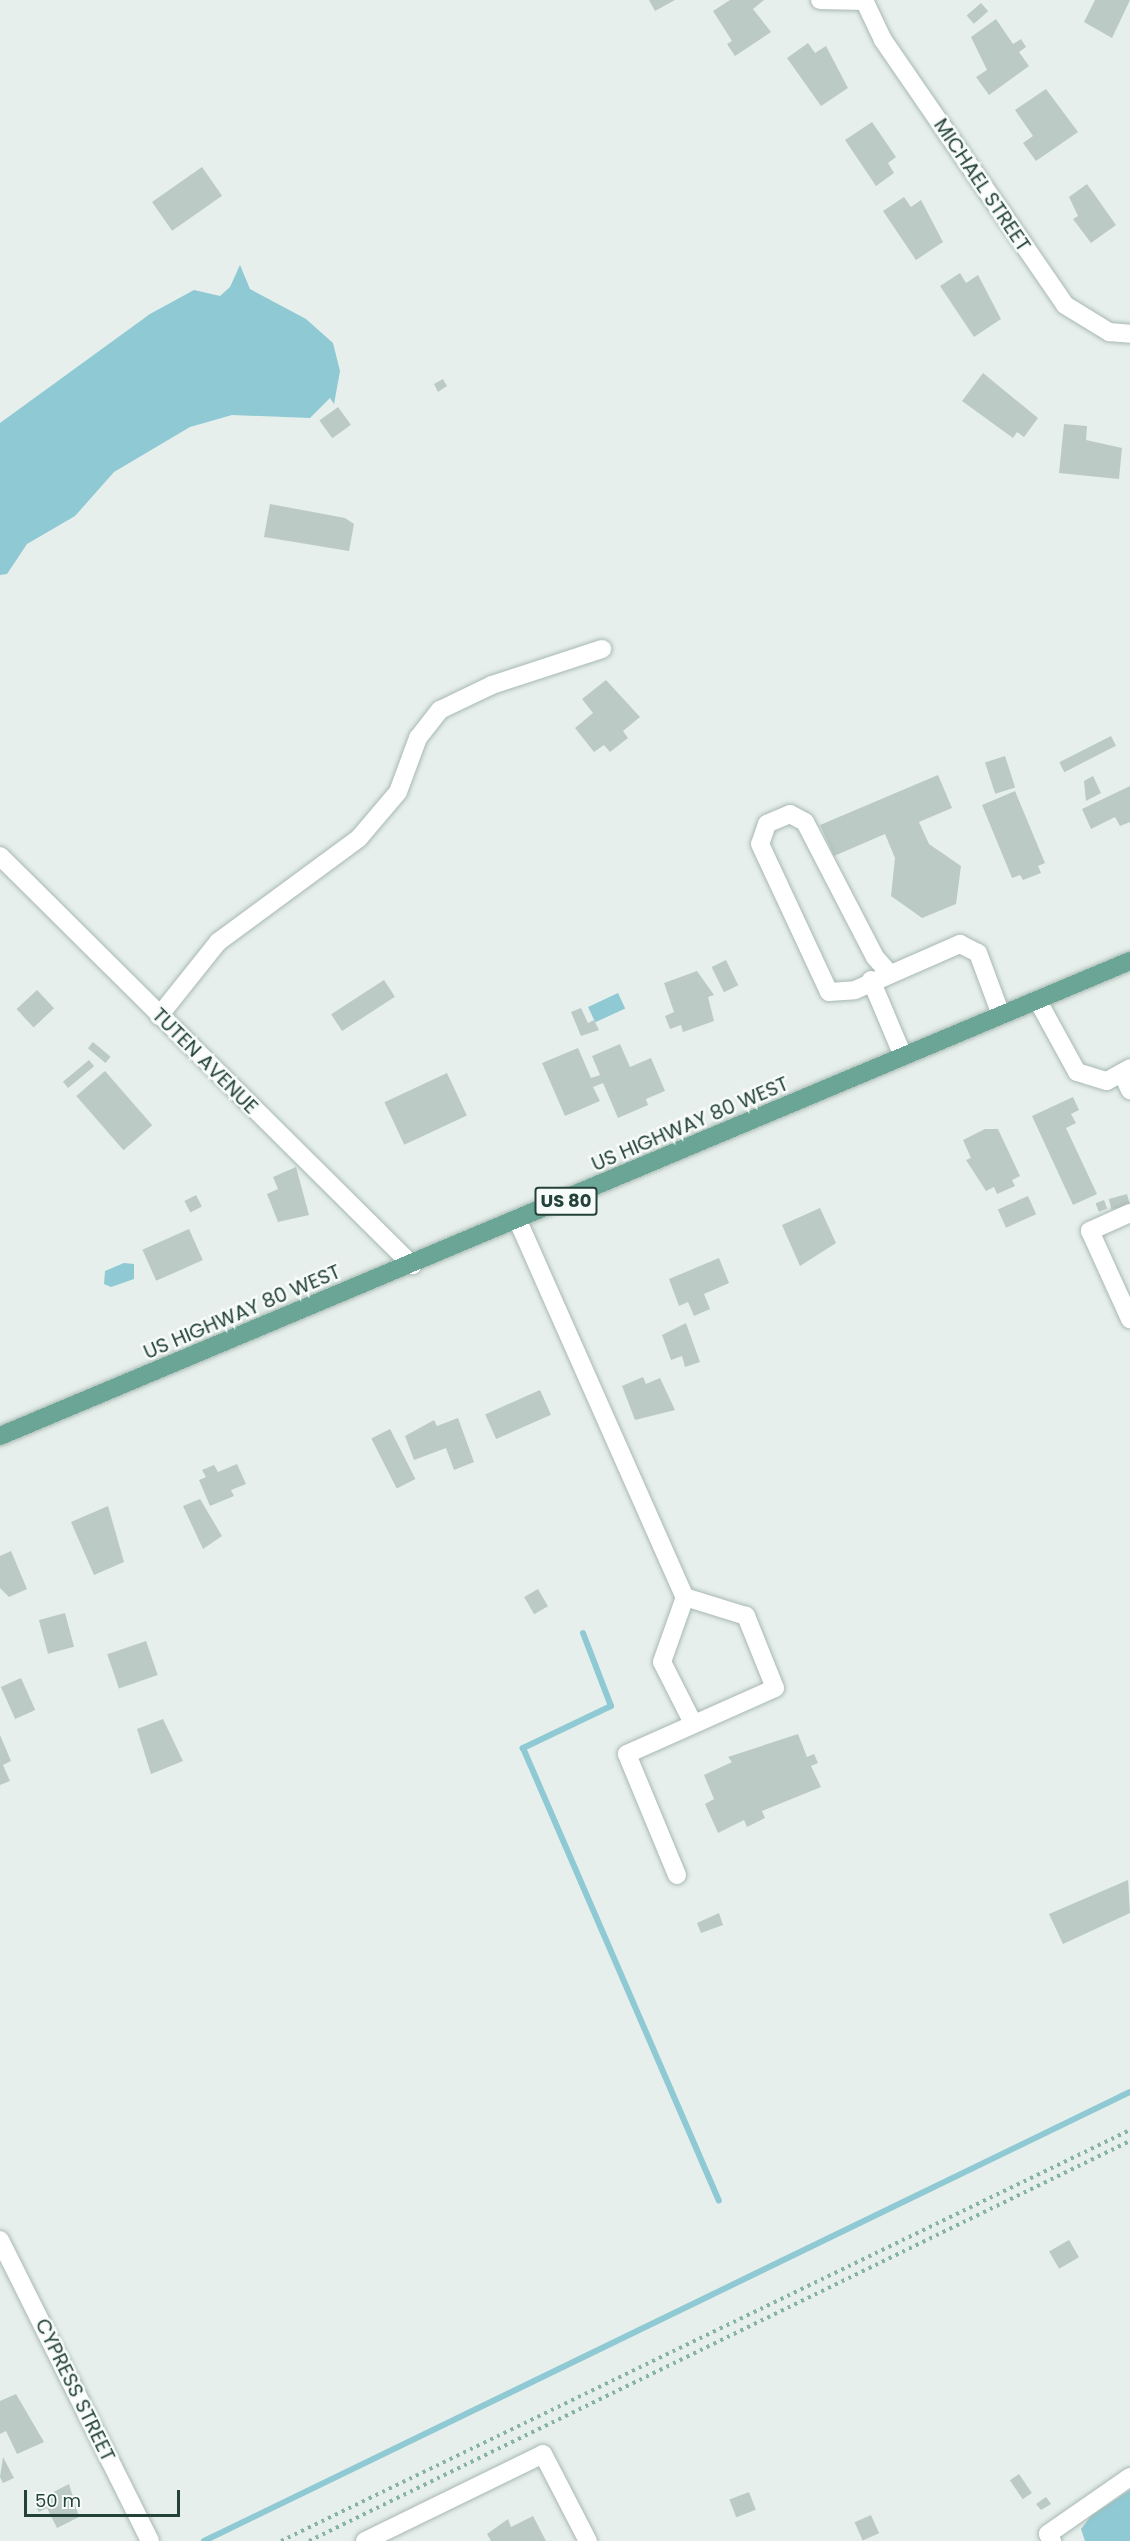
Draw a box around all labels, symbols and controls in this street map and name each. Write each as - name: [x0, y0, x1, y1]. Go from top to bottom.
- street label: MICHAEL STREET: [929, 114, 1035, 256]
- street label: TUTEN AVENUE: [147, 1003, 263, 1119]
- street label: US HIGHWAY 80 WEST: [588, 1072, 792, 1176]
- road number: US 80: [534, 1186, 598, 1216]
- street label: US HIGHWAY 80 WEST: [140, 1260, 344, 1364]
- street label: CYPRESS STREET: [30, 2315, 120, 2465]
- scale bar: [27, 2478, 183, 2516]
- text: 50 m: [35, 2488, 81, 2513]

